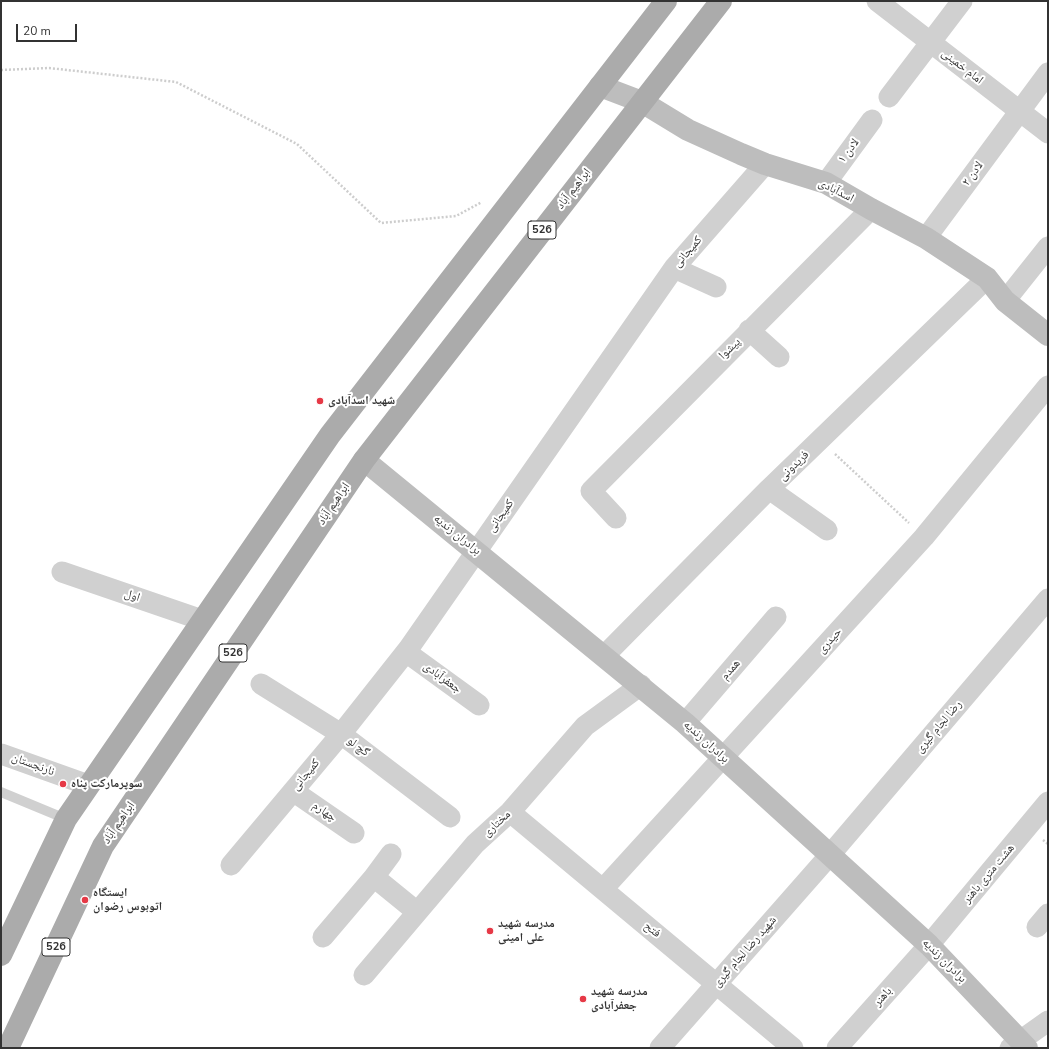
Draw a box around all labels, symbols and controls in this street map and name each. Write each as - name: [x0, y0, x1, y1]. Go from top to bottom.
- scale bar: [18, 16, 79, 42]
- text: 20 m: [23, 23, 51, 39]
- street label: امام خمینی: [938, 46, 986, 88]
- street label: لادن ۱: [835, 136, 863, 166]
- street label: لادن ۲: [959, 159, 987, 189]
- street label: ابراهیم آباد: [554, 166, 594, 212]
- street label: اسدآبادی: [816, 176, 856, 206]
- road number: 526: [528, 221, 556, 239]
- street label: کمیجانی: [670, 233, 706, 271]
- street label: پیشوا: [716, 335, 744, 363]
- place label: شهید اسدآبادی: [328, 394, 395, 408]
- marker: شهید اسدآبادی: [315, 396, 325, 406]
- street label: فریدونی: [776, 448, 812, 484]
- street label: ابراهیم آباد: [315, 480, 353, 528]
- street label: کمیجانی: [485, 497, 517, 535]
- street label: برادران زندیه: [430, 512, 484, 558]
- street label: اول: [122, 587, 142, 605]
- street label: حیدری: [815, 625, 845, 657]
- road number: 526: [219, 644, 247, 662]
- street label: همدم: [718, 657, 744, 683]
- street label: جعفرآبادی: [420, 659, 464, 697]
- street label: رضا لجام گیری: [913, 698, 965, 756]
- street label: برادران زندیه: [680, 718, 732, 766]
- street label: گچ لو: [344, 734, 372, 760]
- street label: نارنجستان: [10, 751, 56, 779]
- street label: کمیجانی: [289, 756, 323, 794]
- place label: سوپرمارکت پناه: [71, 777, 142, 791]
- marker: سوپرمارکت پناه: [58, 779, 68, 789]
- street label: ابراهیم آباد: [100, 799, 138, 847]
- street label: چهارم: [309, 799, 339, 825]
- street label: مختاری: [480, 808, 514, 840]
- street label: هشت متری باهنر: [960, 841, 1018, 907]
- place label: ایستگاه اتوبوس رضوان: [93, 886, 162, 914]
- marker: ایستگاه اتوبوس رضوان: [80, 895, 90, 905]
- street label: شهید رضا لجام گیری: [710, 913, 780, 991]
- place label: مدرسه شهید علی امینی: [498, 917, 555, 945]
- street label: فتح: [641, 919, 663, 941]
- marker: مدرسه شهید علی امینی: [485, 926, 495, 936]
- street label: برادران زندیه: [919, 936, 969, 986]
- road number: 526: [42, 938, 70, 956]
- street label: باهنر: [871, 984, 895, 1010]
- place label: مدرسه شهید جعفرآبادی: [591, 985, 648, 1013]
- marker: مدرسه شهید جعفرآبادی: [578, 994, 588, 1004]

